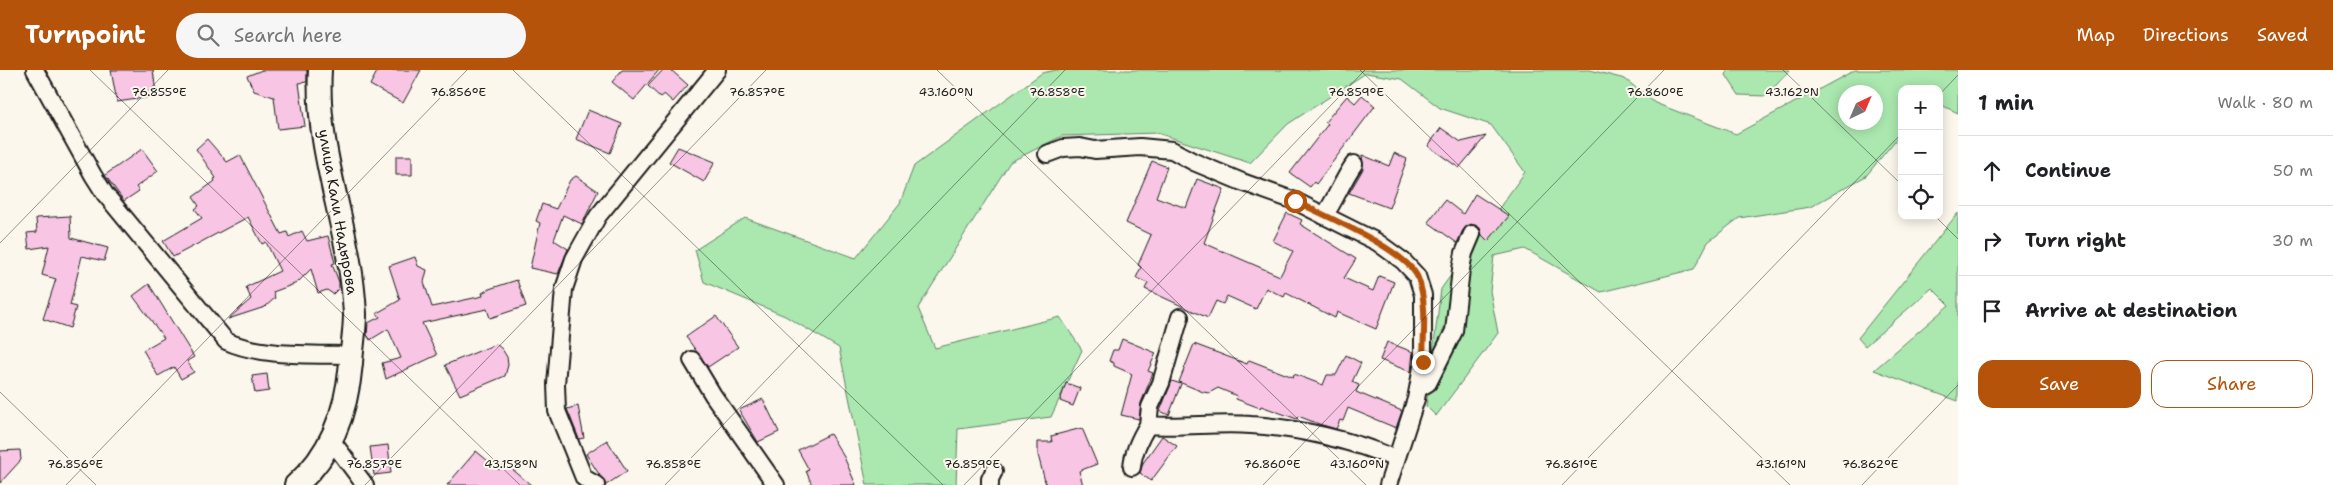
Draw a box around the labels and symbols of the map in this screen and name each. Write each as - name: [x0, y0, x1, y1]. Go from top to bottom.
- text: 76.855°E: [132, 84, 186, 100]
- text: 76.856°E: [430, 84, 486, 100]
- text: 76.857°E: [729, 84, 785, 100]
- text: 43.160°N: [919, 84, 973, 100]
- text: 76.858°E: [1029, 84, 1085, 100]
- text: 76.859°E: [1328, 84, 1384, 100]
- text: 76.860°E: [1626, 84, 1684, 100]
- text: 43.162°N: [1765, 84, 1819, 100]
- north arrow: [1838, 85, 1883, 130]
- street label: улица Кали Надырова: [314, 128, 363, 297]
- route start: [1284, 190, 1307, 213]
- route end: [1412, 351, 1435, 374]
- text: 76.856°E: [47, 456, 103, 472]
- text: 76.857°E: [346, 456, 402, 472]
- text: 43.158°N: [484, 456, 538, 472]
- text: 76.858°E: [645, 456, 701, 472]
- text: 76.859°E: [944, 456, 1000, 472]
- text: 76.860°E: [1243, 456, 1301, 472]
- text: 43.160°N: [1330, 456, 1384, 472]
- text: 76.861°E: [1544, 456, 1598, 472]
- text: 43.161°N: [1756, 456, 1806, 472]
- text: 76.862°E: [1842, 456, 1898, 472]

